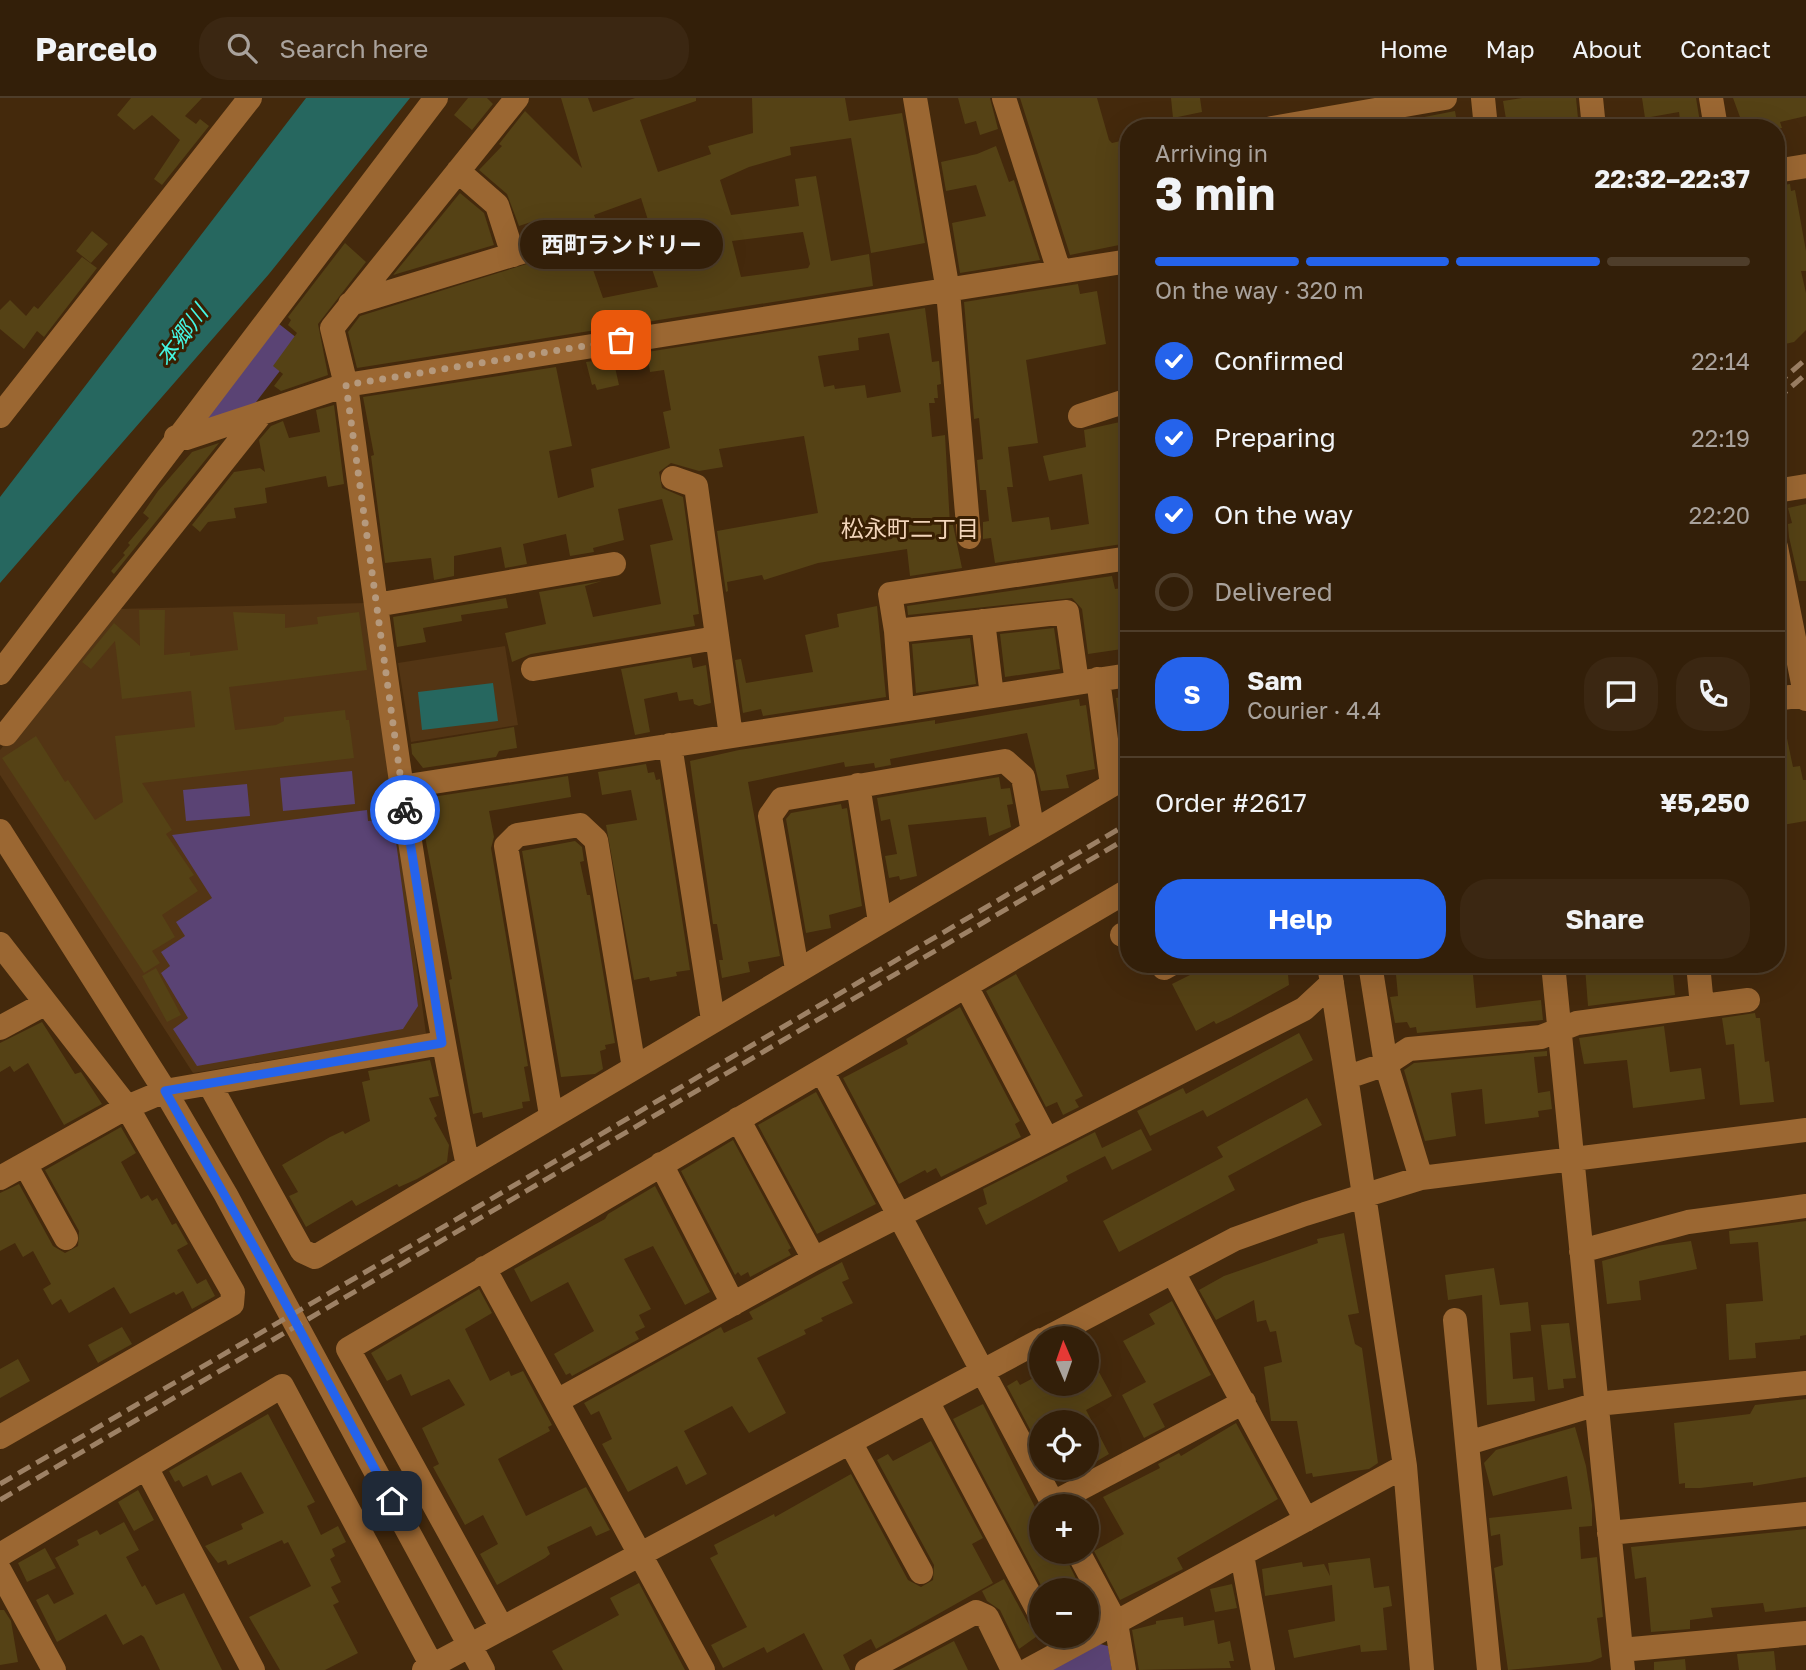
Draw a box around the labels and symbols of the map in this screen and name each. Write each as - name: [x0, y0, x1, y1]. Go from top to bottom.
- callout: 西町ランドリー: [520, 221, 722, 270]
- water label: 本郷川: [149, 297, 215, 371]
- pin: [591, 310, 651, 370]
- district label: 松永町二丁目: [841, 514, 979, 542]
- courier: [370, 775, 440, 845]
- north arrow: [1029, 1326, 1099, 1396]
- pin: [362, 1471, 422, 1531]

